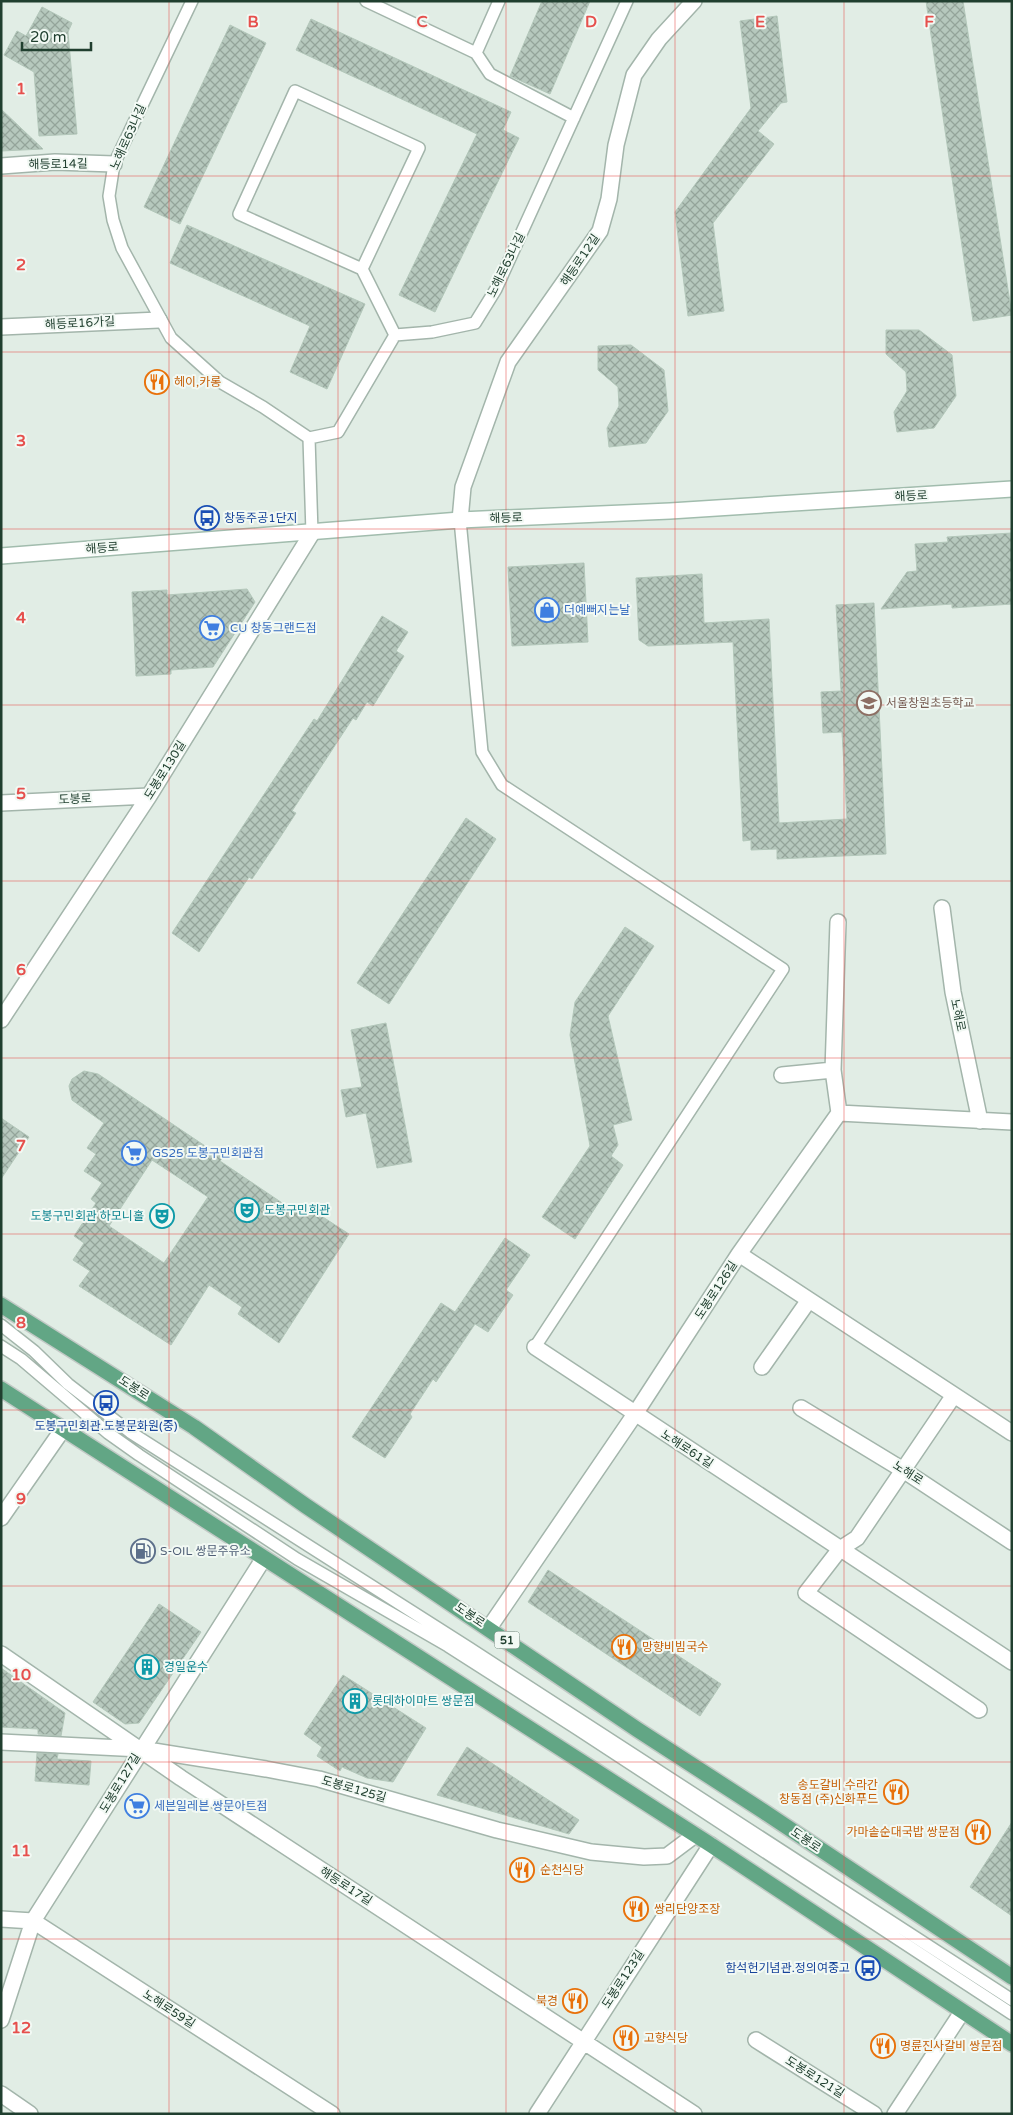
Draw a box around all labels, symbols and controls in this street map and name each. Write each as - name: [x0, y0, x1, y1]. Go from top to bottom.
- text: B: [247, 12, 259, 32]
- text: C: [416, 12, 428, 32]
- text: D: [585, 12, 597, 32]
- text: E: [755, 12, 765, 32]
- text: F: [924, 12, 934, 32]
- scale bar: [22, 20, 91, 52]
- text: 20 m: [30, 28, 67, 46]
- text: 1: [16, 79, 26, 99]
- street label: 노해로63나길: [107, 102, 149, 172]
- street label: 해등로14길: [28, 156, 88, 172]
- street label: 노해로63나길: [484, 230, 528, 300]
- street label: 해등로12길: [558, 232, 602, 288]
- text: 2: [16, 255, 26, 275]
- street label: 해등로16가길: [45, 314, 115, 332]
- restaurant icon: 헤이,카롱: [144, 369, 170, 395]
- place label: 헤이,카롱: [174, 375, 221, 389]
- text: 3: [16, 431, 26, 451]
- street label: 해등로: [894, 488, 928, 504]
- bus stop icon: 창동주공1단지: [194, 505, 220, 531]
- street label: 해등로: [489, 510, 523, 526]
- place label: 창동주공1단지: [224, 511, 298, 525]
- street label: 해등로: [85, 540, 119, 556]
- shop icon: 더예뻐지는날: [534, 597, 560, 623]
- place label: 더예뻐지는날: [564, 603, 630, 617]
- text: 4: [16, 608, 26, 628]
- supermarket icon: CU 창동그랜드점: [199, 615, 225, 641]
- place label: CU 창동그랜드점: [230, 621, 317, 635]
- school or university icon: 서울창원초등학교: [856, 690, 882, 716]
- place label: 서울창원초등학교: [886, 696, 974, 710]
- street label: 도봉로130길: [141, 738, 189, 802]
- text: 5: [16, 784, 26, 804]
- street label: 도봉로: [58, 791, 92, 807]
- text: 6: [16, 960, 26, 980]
- street label: 노해로: [948, 997, 968, 1033]
- text: 7: [16, 1136, 26, 1156]
- supermarket icon: GS25 도봉구민회관점: [121, 1140, 147, 1166]
- place label: GS25 도봉구민회관점: [152, 1146, 264, 1160]
- theatre icon: 도봉구민회관: [234, 1197, 260, 1223]
- theatre icon: 도봉구민회관 하모니홀: [149, 1203, 175, 1229]
- place label: 도봉구민회관: [264, 1203, 330, 1217]
- place label: 도봉구민회관 하모니홀: [30, 1209, 144, 1223]
- street label: 도봉로126길: [692, 1258, 740, 1322]
- text: 8: [16, 1313, 26, 1333]
- street label: 도봉로: [116, 1373, 152, 1403]
- bus stop icon: 도봉구민회관.도봉문화원(중): [93, 1390, 119, 1416]
- place label: 도봉구민회관.도봉문화원(중): [34, 1419, 178, 1433]
- street label: 노해로61길: [658, 1427, 716, 1471]
- street label: 노해로: [890, 1458, 926, 1488]
- text: 9: [16, 1489, 26, 1509]
- fuel station icon: S-OIL 쌍문주유소: [130, 1538, 156, 1564]
- place label: S-OIL 쌍문주유소: [160, 1544, 251, 1558]
- street label: 도봉로: [452, 1600, 488, 1630]
- road number: 51: [494, 1632, 520, 1648]
- restaurant icon: 망향비빔국수: [611, 1634, 637, 1660]
- place label: 망향비빔국수: [642, 1640, 708, 1654]
- building icon: 경일운수: [134, 1654, 160, 1680]
- place label: 경일운수: [164, 1660, 208, 1674]
- text: 10: [11, 1665, 31, 1685]
- building icon: 롯데하이마트 쌍문점: [342, 1688, 368, 1714]
- place label: 롯데하이마트 쌍문점: [372, 1694, 474, 1708]
- street label: 도봉로127길: [97, 1751, 143, 1815]
- street label: 도봉로125길: [320, 1773, 388, 1805]
- place label: 송도갈비 수라간 창동점 (주)신화푸드: [779, 1778, 878, 1806]
- restaurant icon: 송도갈비 수라간 창동점 (주)신화푸드: [883, 1779, 909, 1805]
- supermarket icon: 세븐일레븐 쌍문아트점: [124, 1793, 150, 1819]
- place label: 세븐일레븐 쌍문아트점: [154, 1799, 268, 1813]
- restaurant icon: 가마솥순대국밥 쌍문점: [965, 1819, 991, 1845]
- street label: 도봉로: [788, 1825, 824, 1855]
- place label: 가마솥순대국밥 쌍문점: [846, 1825, 960, 1839]
- text: 11: [11, 1841, 31, 1861]
- restaurant icon: 순천식당: [509, 1857, 535, 1883]
- place label: 순천식당: [540, 1863, 584, 1877]
- street label: 해등로17길: [317, 1864, 375, 1908]
- restaurant icon: 쌍리단양조장: [623, 1896, 649, 1922]
- place label: 쌍리단양조장: [654, 1902, 720, 1916]
- street label: 도봉로123길: [599, 1947, 647, 2011]
- bus stop icon: 함석헌기념관.정의여중고: [855, 1955, 881, 1981]
- place label: 함석헌기념관.정의여중고: [725, 1961, 850, 1975]
- street label: 노해로59길: [140, 1987, 198, 2031]
- restaurant icon: 북경: [562, 1988, 588, 2014]
- place label: 북경: [536, 1994, 558, 2008]
- text: 12: [11, 2018, 31, 2038]
- restaurant icon: 고향식당: [613, 2025, 639, 2051]
- place label: 고향식당: [644, 2031, 688, 2045]
- restaurant icon: 명륜진사갈비 쌍문점: [870, 2033, 896, 2059]
- place label: 명륜진사갈비 쌍문점: [900, 2039, 1002, 2053]
- street label: 도봉로121길: [783, 2053, 847, 2101]

